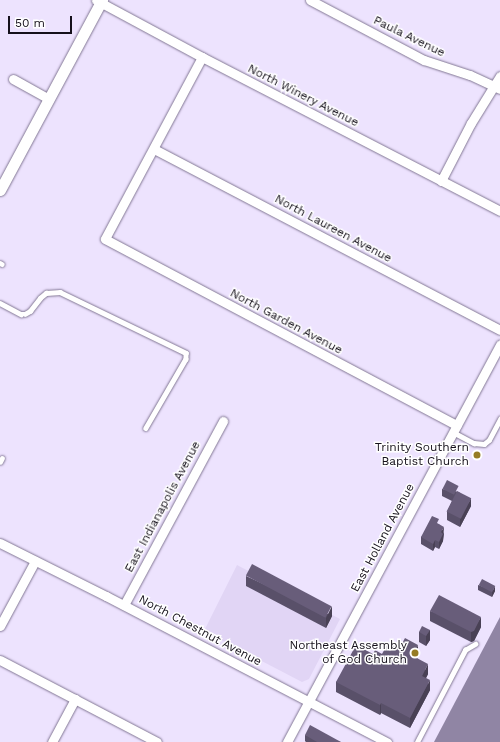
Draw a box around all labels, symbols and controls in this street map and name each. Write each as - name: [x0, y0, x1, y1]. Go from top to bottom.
- scale bar: [10, 8, 74, 34]
- street label: Paula Avenue: [371, 13, 447, 61]
- text: 50 m: [15, 16, 45, 30]
- street label: North Winery Avenue: [245, 62, 361, 130]
- street label: North Laureen Avenue: [272, 192, 394, 266]
- street label: North Garden Avenue: [227, 286, 345, 358]
- street label: East Indianapolis Avenue: [122, 439, 204, 575]
- place label: Trinity Southern Baptist Church: [375, 441, 469, 469]
- marker: Trinity Southern Baptist Church: [472, 450, 482, 460]
- street label: East Holland Avenue: [348, 481, 418, 595]
- street label: North Chestnut Avenue: [136, 592, 264, 670]
- place label: Northeast Assembly of God Church: [289, 639, 407, 667]
- marker: Northeast Assembly of God Church: [410, 648, 420, 658]

